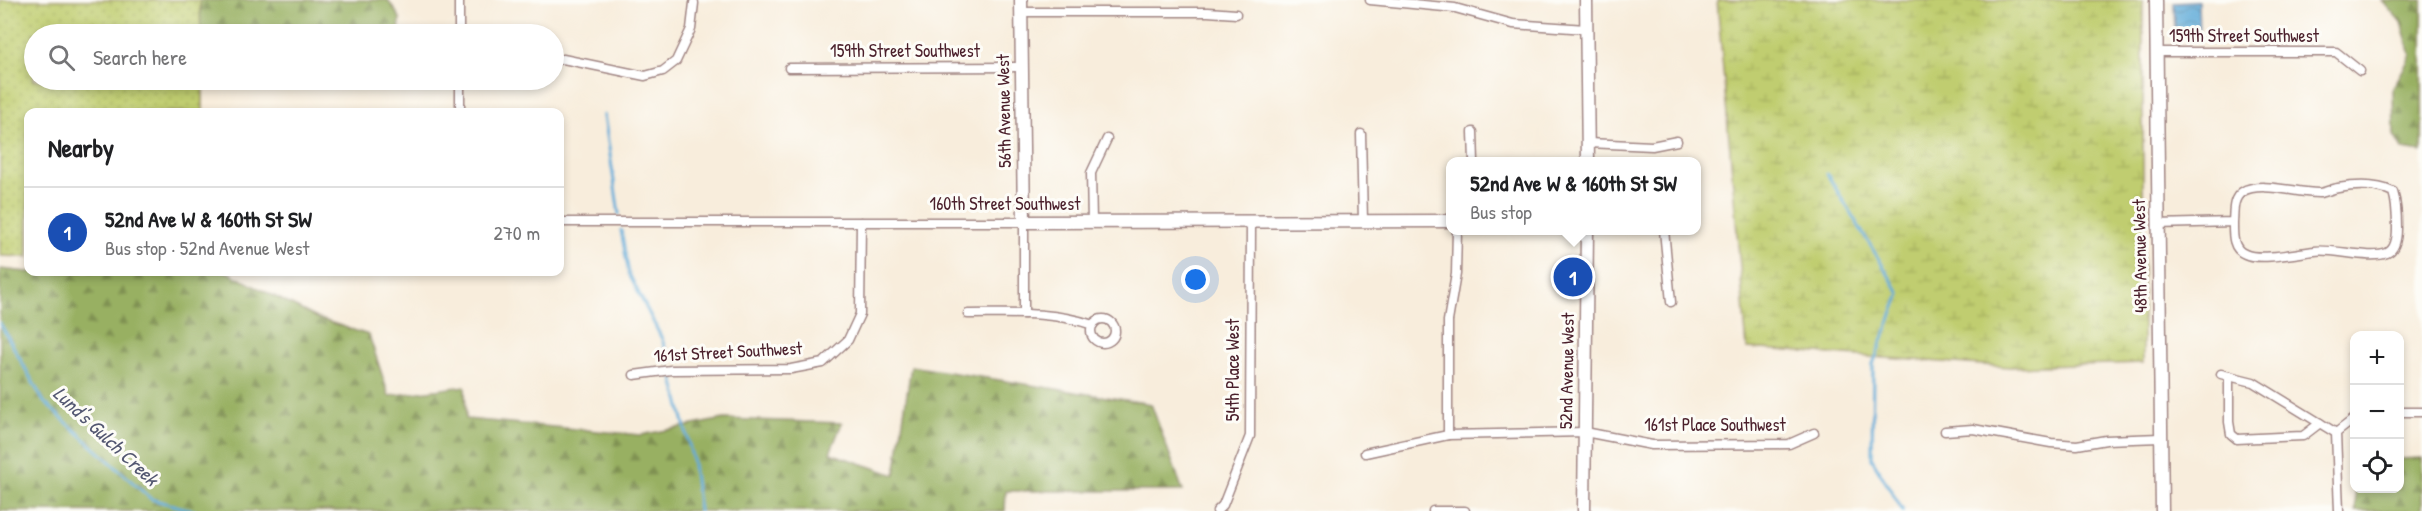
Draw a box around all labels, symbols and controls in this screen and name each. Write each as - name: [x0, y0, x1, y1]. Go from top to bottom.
- street label: 159th Street Southwest: [2169, 23, 2320, 48]
- search box: [24, 24, 564, 90]
- street label: 159th Street Southwest: [830, 38, 981, 63]
- icon: search: [45, 41, 78, 74]
- text: Search here: [93, 42, 187, 72]
- street label: 56th Avenue West: [990, 53, 1017, 168]
- text: Nearby: [48, 130, 114, 165]
- popup: [1446, 157, 1701, 235]
- text: 52nd Ave W & 160th St SW: [1470, 168, 1677, 198]
- street label: 160th Street Southwest: [930, 191, 1081, 216]
- text: Bus stop: [1470, 198, 1532, 225]
- street label: 48th Avenue West: [2126, 198, 2153, 313]
- text: 52nd Ave W & 160th St SW: [105, 204, 312, 234]
- text: 1: [64, 219, 71, 246]
- text: 270 m: [494, 219, 540, 246]
- text: Bus stop · 52nd Avenue West: [105, 234, 309, 261]
- pin: 1: [1554, 254, 1592, 300]
- your location: [1181, 265, 1210, 294]
- street label: 52nd Avenue West: [1553, 312, 1580, 429]
- street label: 54th Place West: [1220, 318, 1245, 421]
- map controls: [2350, 331, 2404, 493]
- button: +: [2350, 331, 2404, 385]
- street label: 161st Street Southwest: [653, 335, 804, 368]
- water label: Lund's Gulch Creek: [48, 380, 166, 493]
- button: −: [2350, 385, 2404, 439]
- street label: 161st Place Southwest: [1644, 412, 1787, 437]
- button: locate: [2350, 439, 2404, 493]

